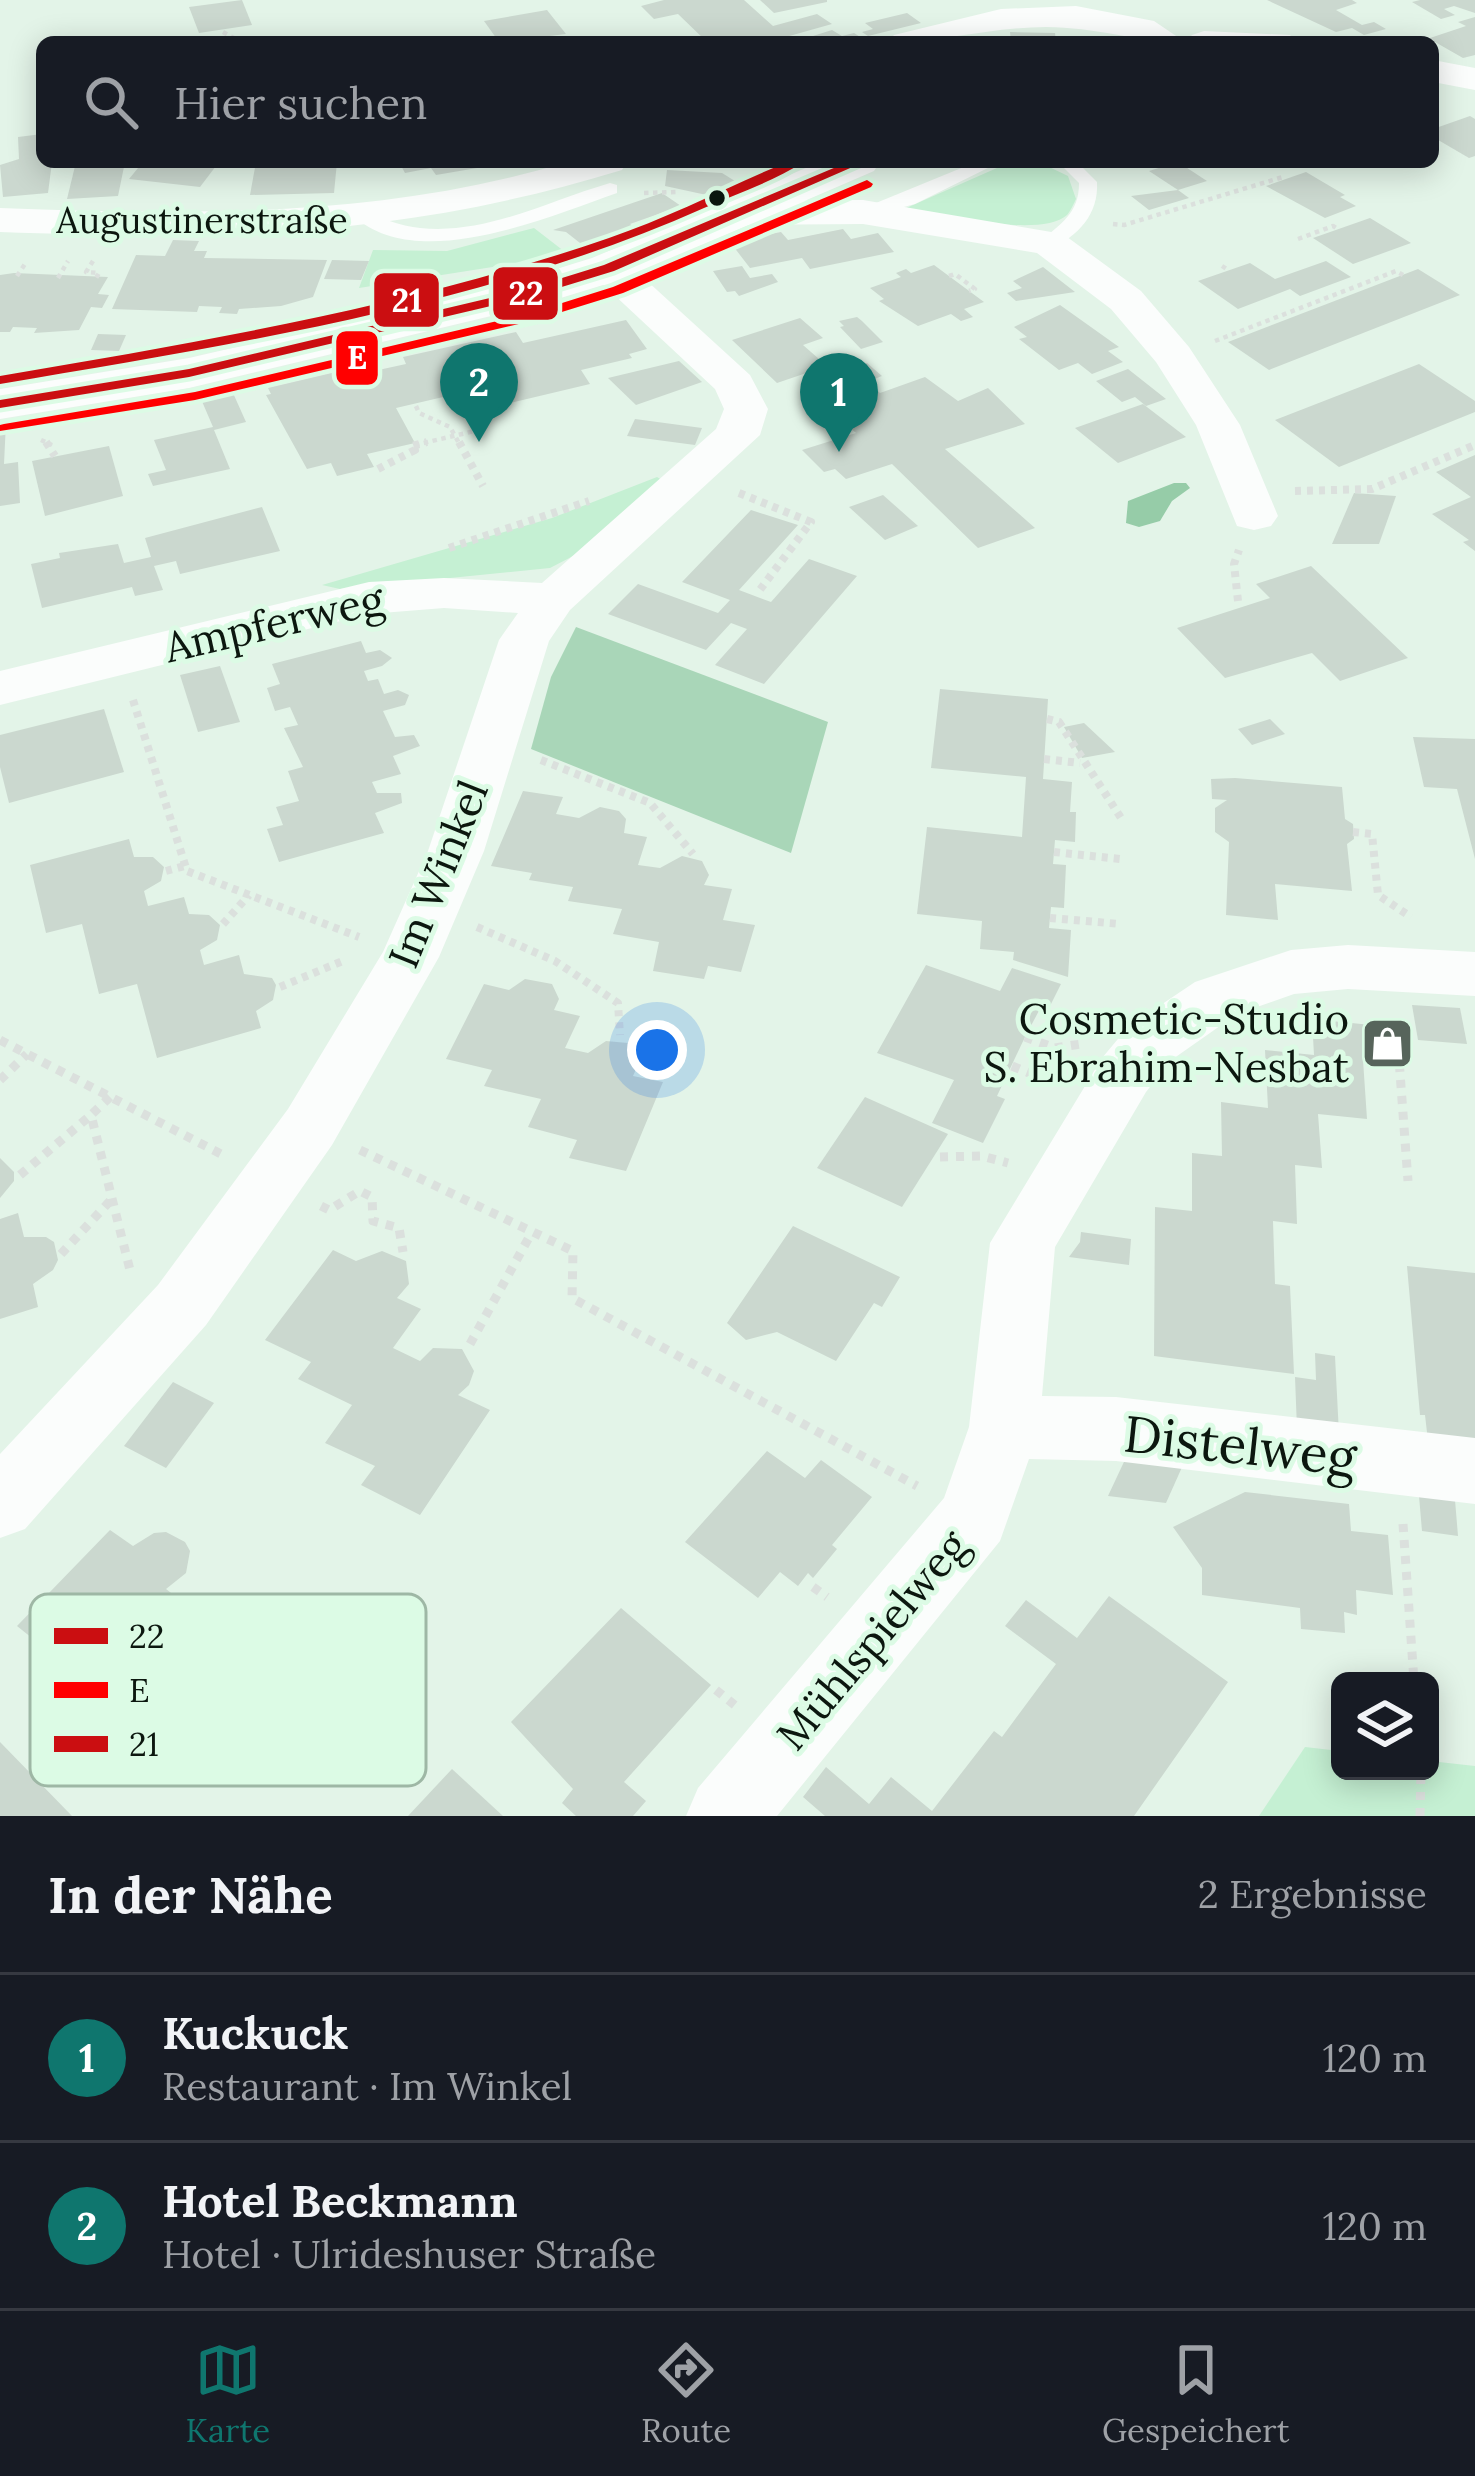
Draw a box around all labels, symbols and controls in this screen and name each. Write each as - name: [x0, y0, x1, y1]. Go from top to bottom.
- search box: [36, 36, 1439, 168]
- icon: search: [78, 69, 144, 135]
- text: Hier suchen: [174, 74, 427, 131]
- unlabelled marker: [706, 187, 728, 209]
- street label: Augustinerstraße: [55, 197, 348, 243]
- line badge: 22: [491, 265, 560, 322]
- line badge: 21: [372, 271, 441, 329]
- text: 22: [508, 272, 544, 314]
- text: 21: [392, 279, 423, 321]
- line badge: E: [334, 329, 380, 387]
- text: E: [347, 336, 367, 378]
- pin: 2: [440, 343, 518, 442]
- pin: 1: [800, 353, 878, 452]
- street label: Ampferweg: [158, 571, 390, 675]
- street label: Im Winkel: [376, 772, 500, 976]
- place label: Cosmetic-Studio S. Ebrahim-Nesbat: [983, 992, 1350, 1094]
- shop icon: Cosmetic-Studio S. Ebrahim-Nesbat: [1360, 1015, 1416, 1071]
- your location: [627, 1020, 687, 1080]
- street label: Distelweg: [1121, 1400, 1361, 1490]
- street label: Mühlspielweg: [765, 1519, 980, 1761]
- legend: [30, 1594, 426, 1786]
- text: 22: [129, 1615, 164, 1657]
- text: E: [129, 1669, 150, 1711]
- map controls: [1331, 1672, 1439, 1780]
- button: layers: [1331, 1672, 1439, 1780]
- text: 21: [129, 1723, 159, 1765]
- text: In der Nähe: [48, 1862, 333, 1927]
- text: 2 Ergebnisse: [1198, 1869, 1427, 1919]
- text: Kuckuck: [162, 2004, 349, 2061]
- text: 1: [79, 2033, 95, 2083]
- text: 120 m: [1323, 2033, 1427, 2083]
- text: Restaurant · Im Winkel: [162, 2061, 572, 2111]
- text: Hotel Beckmann: [162, 2172, 518, 2229]
- text: 2: [77, 2201, 97, 2251]
- text: 120 m: [1323, 2201, 1427, 2251]
- text: Hotel · Ulrideshuser Straße: [162, 2229, 656, 2279]
- tab: Karte: [185, 2337, 270, 2451]
- tab: Route: [641, 2337, 731, 2451]
- tab: Gespeichert: [1102, 2337, 1290, 2451]

